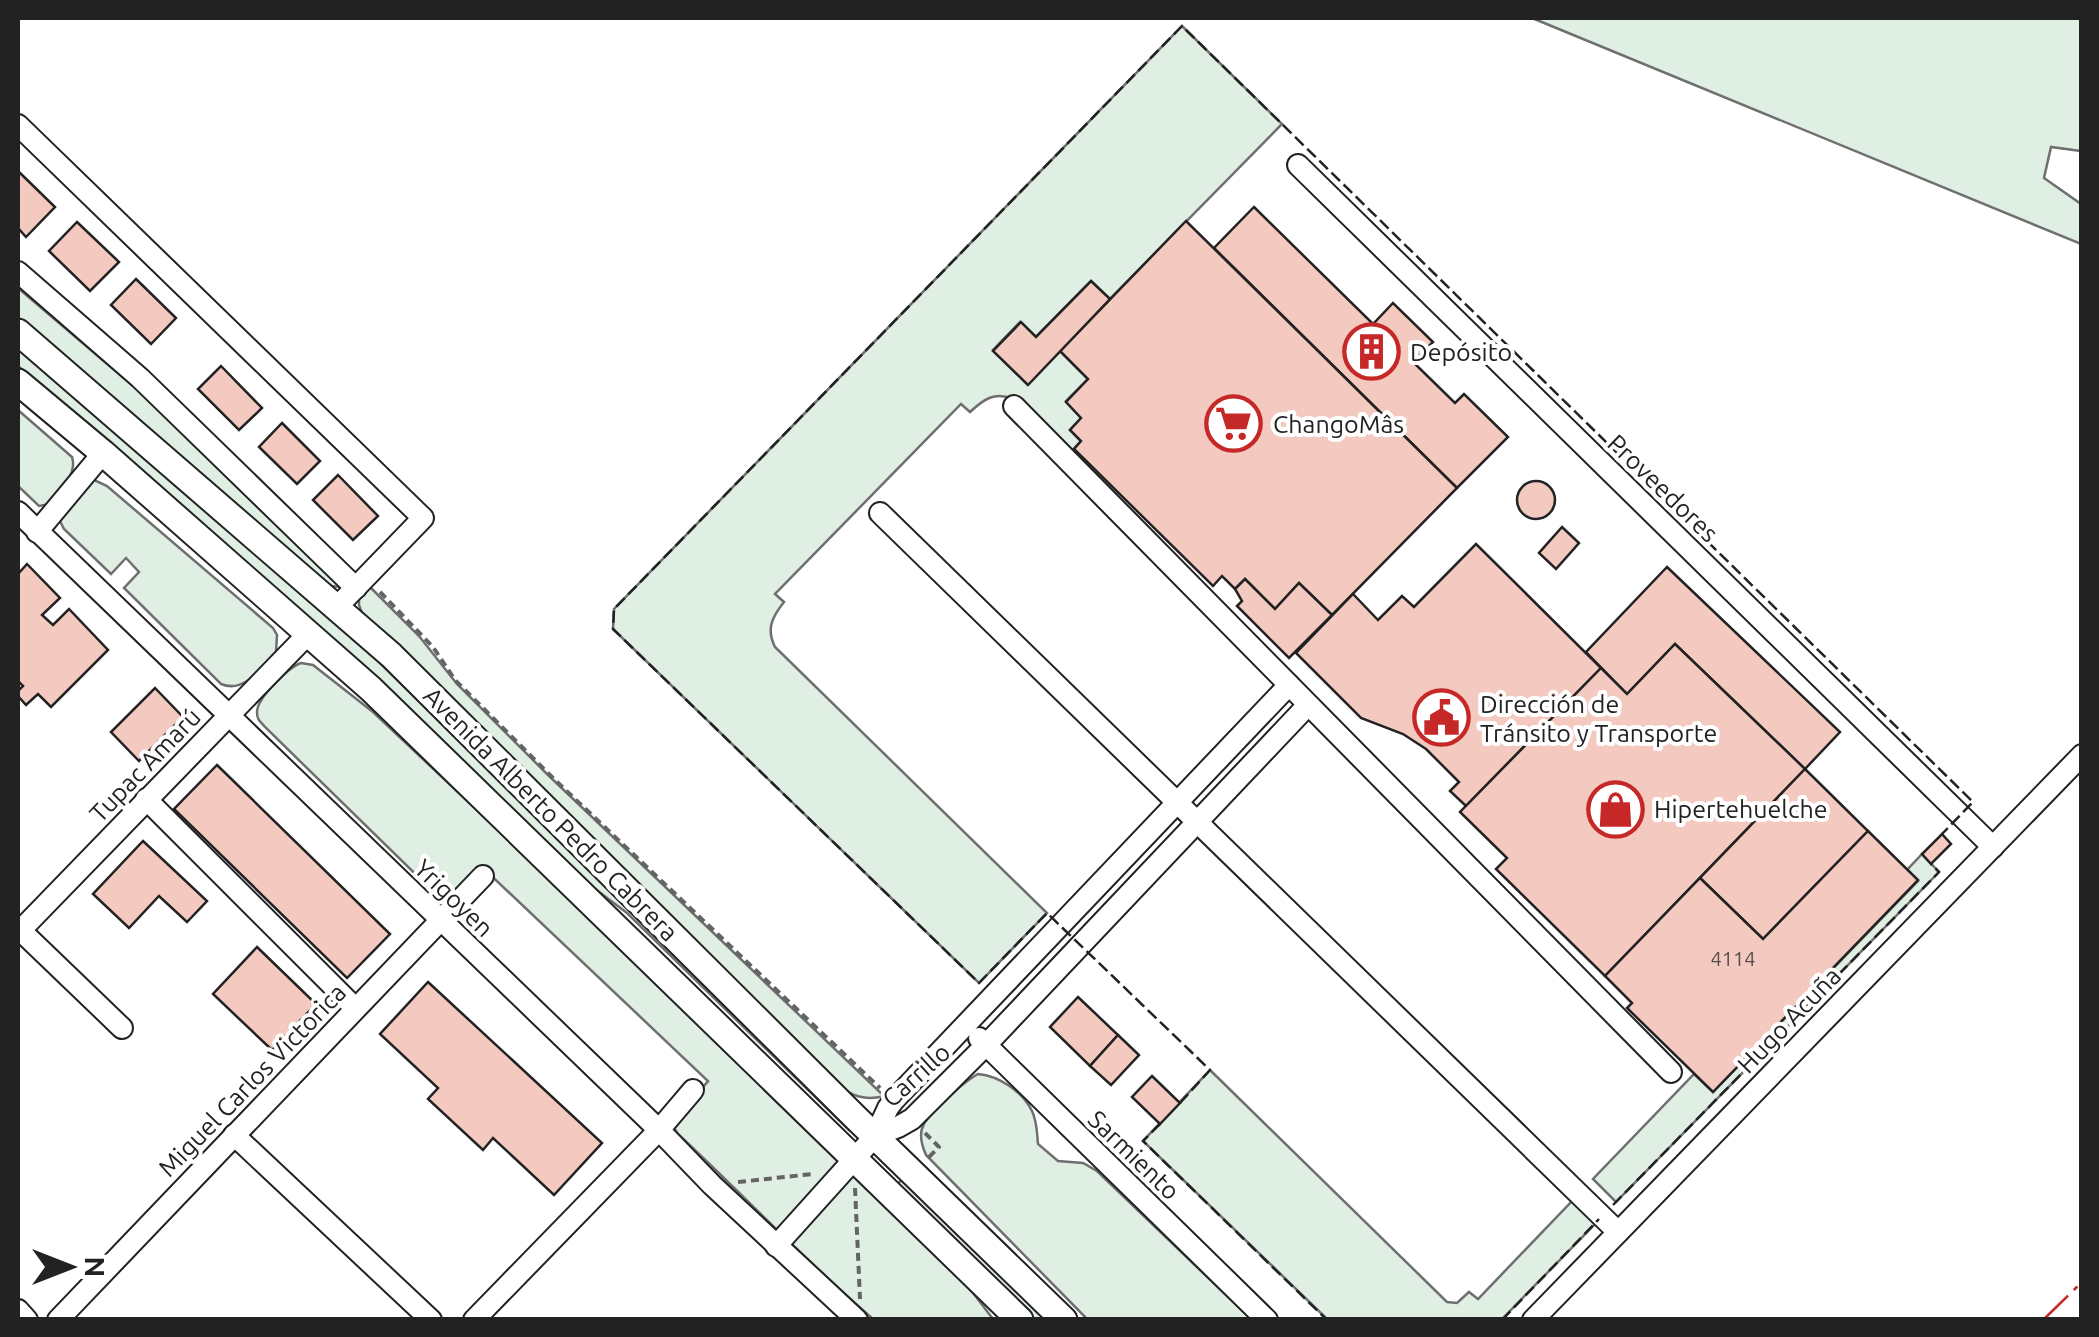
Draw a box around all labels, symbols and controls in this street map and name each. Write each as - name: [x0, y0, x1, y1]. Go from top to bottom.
- building icon: Depósito: [1341, 322, 1401, 382]
- place label: Depósito: [1410, 338, 1512, 366]
- supermarket icon: ChangoMâs: [1204, 394, 1264, 454]
- place label: ChangoMâs: [1273, 410, 1404, 438]
- street label: Proveedores: [1602, 429, 1724, 547]
- street label: Avenida Alberto Pedro Cabrera: [418, 681, 684, 947]
- public building icon: Dirección de Tránsito y Transporte: [1411, 688, 1471, 748]
- place label: Dirección de Tránsito y Transporte: [1480, 690, 1717, 747]
- street label: Tupac Amarú: [84, 702, 206, 828]
- shop icon: Hipertehuelche: [1585, 779, 1645, 839]
- place label: Hipertehuelche: [1654, 795, 1828, 823]
- street label: Yrigoyen: [409, 854, 499, 942]
- house number: 4114: [1710, 947, 1756, 970]
- street label: Hugo Acuña: [1732, 961, 1846, 1079]
- street label: Miguel Carlos Victorica: [153, 978, 351, 1182]
- street label: Carrillo: [877, 1038, 955, 1112]
- street label: Sarmiento: [1083, 1105, 1185, 1205]
- north arrow: [20, 1217, 120, 1317]
- text: N: [80, 1257, 111, 1277]

